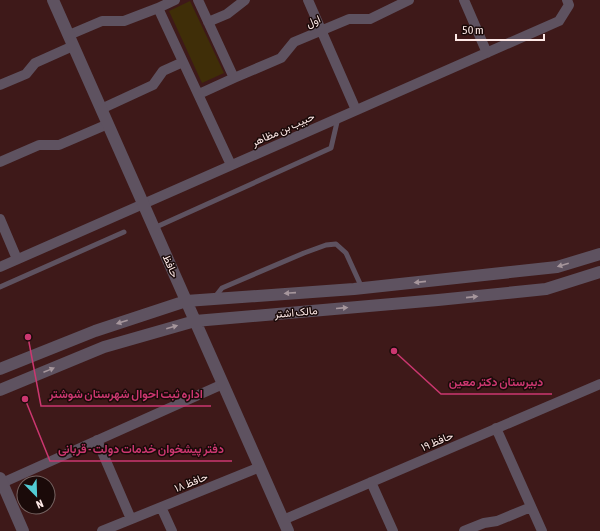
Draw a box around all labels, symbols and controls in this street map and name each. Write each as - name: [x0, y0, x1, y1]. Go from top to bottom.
- street label: اول: [304, 13, 322, 30]
- scale bar: [456, 16, 544, 42]
- text: 50 m: [462, 23, 484, 37]
- street label: حبیب بن مظاهر: [249, 110, 317, 150]
- street label: حافظ: [161, 253, 181, 279]
- one-way arrow: [556, 262, 568, 268]
- one-way arrow: [414, 278, 426, 285]
- one-way arrow: [284, 290, 296, 297]
- one-way arrow: [466, 293, 478, 300]
- street label: مالک اشتر: [273, 304, 318, 321]
- one-way arrow: [336, 305, 348, 312]
- one-way arrow: [115, 319, 127, 325]
- one-way arrow: [166, 324, 178, 330]
- one-way arrow: [43, 366, 55, 373]
- callout: دبیرستان دکتر معین: [441, 370, 552, 394]
- text: دبیرستان دکتر معین: [449, 375, 543, 390]
- callout: اداره ثبت احوال شهرستان شوشتر: [41, 382, 211, 406]
- text: اداره ثبت احوال شهرستان شوشتر: [48, 387, 203, 402]
- street label: حافظ ۱۹: [419, 429, 455, 453]
- callout: دفتر پیشخوان خدمات دولت - قربانی: [50, 437, 232, 461]
- text: دفتر پیشخوان خدمات دولت - قربانی: [58, 442, 224, 457]
- street label: حافظ ۱۸: [173, 470, 209, 494]
- north arrow: [16, 475, 56, 515]
- text: N: [35, 497, 45, 511]

